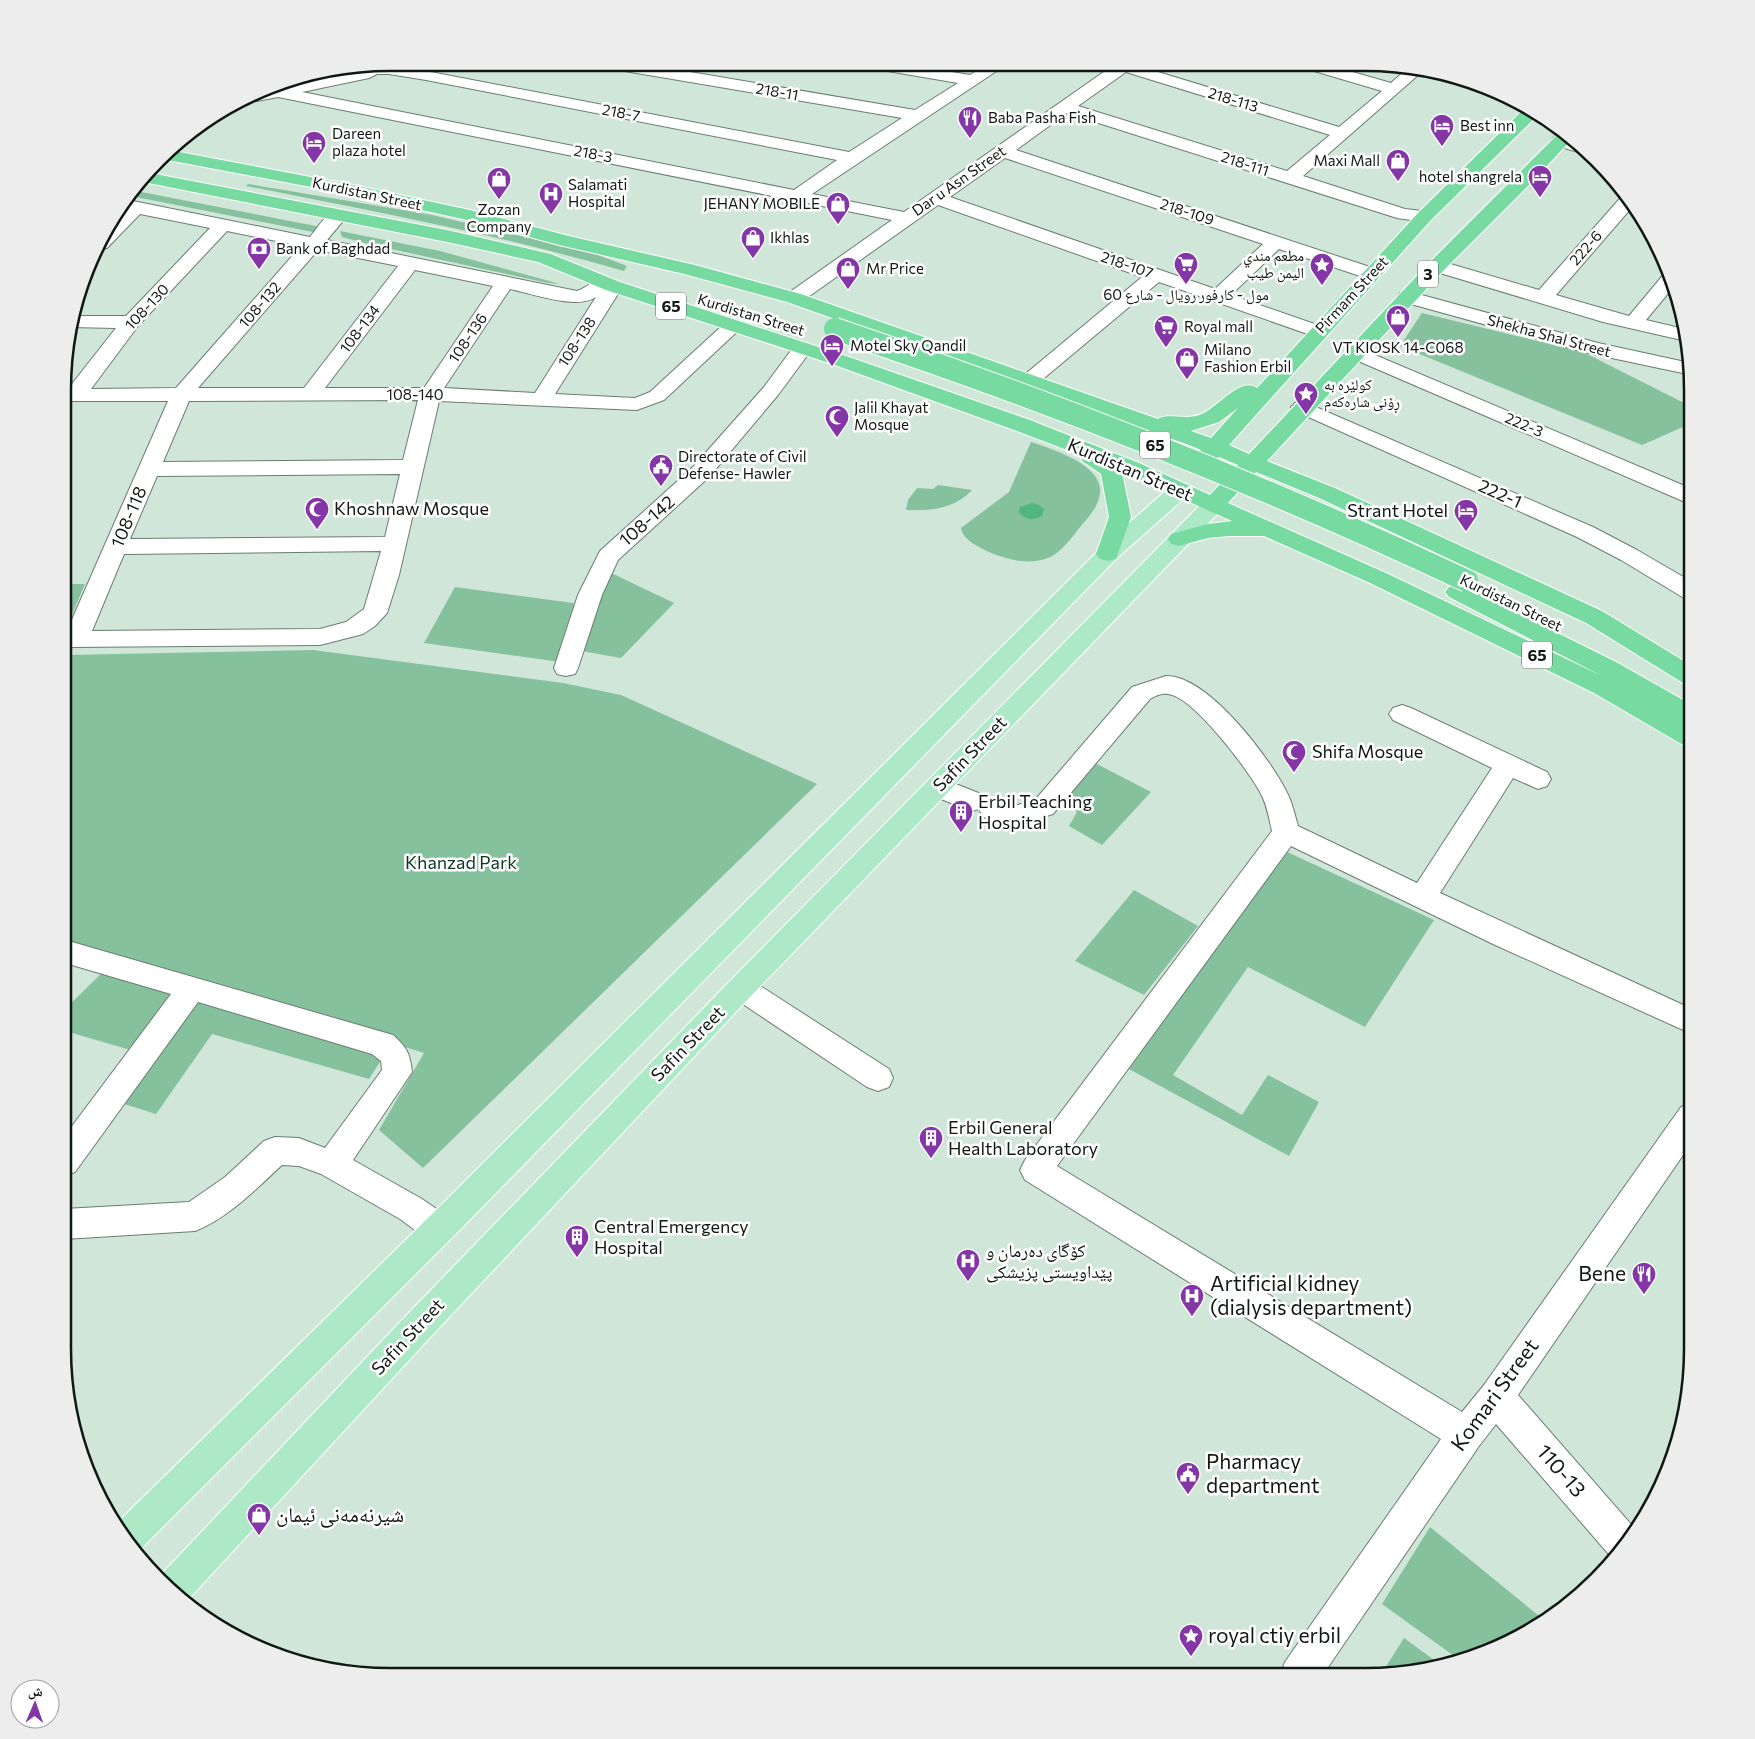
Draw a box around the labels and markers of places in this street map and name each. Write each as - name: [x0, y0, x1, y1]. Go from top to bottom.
- restaurant icon: Baba Pasha Fish: [957, 105, 983, 139]
- place label: Baba Pasha Fish: [988, 108, 1096, 126]
- hotel icon: Best inn: [1429, 113, 1455, 147]
- place label: Best inn: [1460, 116, 1514, 134]
- place label: Dareen plaza hotel: [332, 124, 406, 159]
- hotel icon: Dareen plaza hotel: [301, 130, 327, 164]
- shop icon: Maxi Mall: [1385, 148, 1411, 182]
- place label: Maxi Mall: [1314, 151, 1380, 169]
- hotel icon: hotel shangrela: [1527, 164, 1553, 198]
- shop icon: Zozan Company: [486, 166, 512, 200]
- place label: hotel shangrela: [1419, 167, 1522, 185]
- place label: Salamati Hospital: [568, 175, 627, 210]
- hospital icon: Salamati Hospital: [538, 181, 564, 215]
- shop icon: JEHANY MOBILE: [825, 191, 851, 225]
- place label: JEHANY MOBILE: [703, 194, 820, 212]
- place label: Zozan Company: [466, 200, 532, 235]
- shop icon: Ikhlas: [740, 225, 766, 259]
- place label: Ikhlas: [770, 228, 810, 246]
- bank icon: Bank of Baghdad: [246, 236, 272, 270]
- place label: Bank of Baghdad: [276, 239, 390, 257]
- place label: مطعم مندي اليمن طيب: [1243, 246, 1304, 283]
- supermarket icon: مول - كارفور رويال - شارع 60: [1173, 251, 1199, 285]
- place icon: مطعم مندي اليمن طيب: [1309, 252, 1335, 286]
- shop icon: Mr Price: [835, 256, 861, 290]
- place label: Mr Price: [866, 259, 924, 277]
- place label: مول - كارفور رويال - شارع 60: [1103, 285, 1269, 305]
- shop icon: VT KIOSK 14-C068: [1385, 304, 1411, 338]
- supermarket icon: Royal mall: [1153, 314, 1179, 348]
- place label: Royal mall: [1184, 317, 1253, 335]
- hotel icon: Motel Sky Qandil: [819, 333, 845, 367]
- place label: Motel Sky Qandil: [850, 336, 966, 354]
- place label: VT KIOSK 14-C068: [1332, 338, 1464, 356]
- place label: Milano Fashion Erbil: [1204, 340, 1291, 375]
- shop icon: Milano Fashion Erbil: [1174, 346, 1200, 380]
- place label: کولێرە بە ڕۆنی شارەکەم: [1324, 375, 1400, 414]
- place icon: کولێرە بە ڕۆنی شارەکەم: [1293, 381, 1319, 415]
- place label: Jalil Khayat Mosque: [854, 398, 929, 433]
- mosque icon: Jalil Khayat Mosque: [824, 404, 850, 438]
- place label: Directorate of Civil Defense- Hawler: [678, 447, 807, 482]
- public building icon: Directorate of Civil Defense- Hawler: [648, 453, 674, 487]
- mosque icon: Khoshnaw Mosque: [304, 496, 330, 530]
- place label: Khoshnaw Mosque: [334, 497, 489, 519]
- hotel icon: Strant Hotel: [1453, 498, 1479, 532]
- place label: Strant Hotel: [1347, 499, 1448, 521]
- mosque icon: Shifa Mosque: [1281, 739, 1307, 773]
- place label: Shifa Mosque: [1312, 740, 1423, 762]
- place label: Erbil Teaching Hospital: [978, 790, 1092, 833]
- building icon: Erbil Teaching Hospital: [948, 799, 974, 833]
- place label: Erbil General Health Laboratory: [948, 1116, 1098, 1159]
- building icon: Erbil General Health Laboratory: [918, 1125, 944, 1159]
- place label: Central Emergency Hospital: [594, 1215, 749, 1258]
- building icon: Central Emergency Hospital: [564, 1224, 590, 1258]
- place label: کۆگای دەرمان و پێداویستی پزیشکی: [986, 1239, 1112, 1283]
- hospital icon: کۆگای دەرمان و پێداویستی پزیشکی: [955, 1248, 981, 1282]
- place label: Bene: [1578, 1260, 1626, 1285]
- restaurant icon: Bene: [1631, 1261, 1657, 1295]
- place label: Artificial kidney (dialysis department): [1210, 1270, 1412, 1319]
- hospital icon: Artificial kidney (dialysis department): [1179, 1283, 1205, 1317]
- place label: Pharmacy department: [1206, 1448, 1320, 1497]
- public building icon: Pharmacy department: [1175, 1461, 1201, 1495]
- place label: شیرنەمەنی ئیمان: [276, 1501, 404, 1528]
- shop icon: شیرنەمەنی ئیمان: [246, 1502, 272, 1536]
- place label: royal ctiy erbil: [1208, 1622, 1341, 1647]
- place icon: royal ctiy erbil: [1178, 1623, 1204, 1657]

